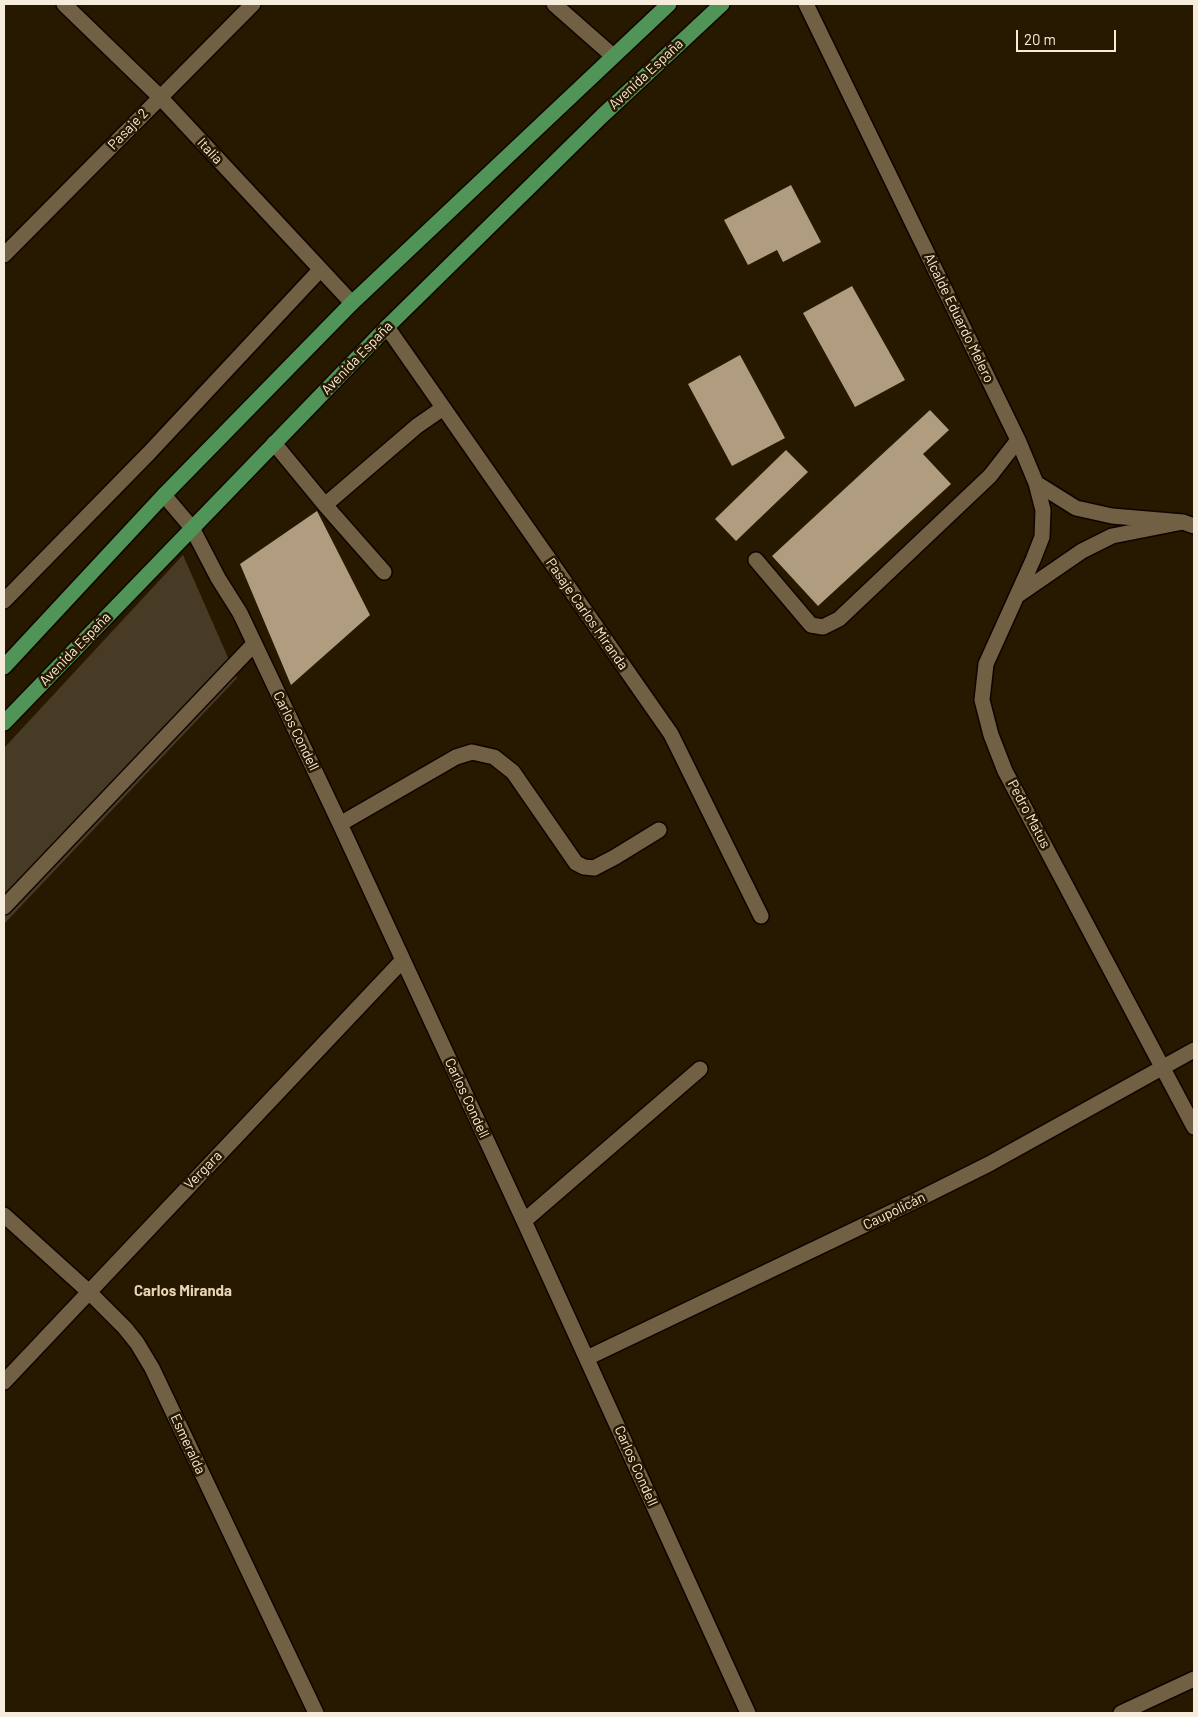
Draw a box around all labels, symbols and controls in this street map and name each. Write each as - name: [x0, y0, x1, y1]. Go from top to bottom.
- scale bar: [1018, 20, 1118, 52]
- text: 20 m: [1024, 30, 1056, 48]
- street label: Avenida España: [605, 35, 687, 113]
- street label: Pasaje 2: [104, 105, 152, 153]
- street label: Italia: [194, 134, 226, 168]
- street label: Alcalde Eduardo Melero: [920, 251, 998, 385]
- street label: Avenida España: [318, 318, 396, 398]
- street label: Pasaje Carlos Miranda: [542, 555, 632, 673]
- street label: Avenida España: [36, 609, 114, 689]
- street label: Carlos Condell: [270, 689, 322, 773]
- street label: Pedro Matus: [1004, 777, 1054, 851]
- street label: Carlos Condell: [441, 1055, 493, 1141]
- street label: Vergara: [181, 1147, 225, 1193]
- street label: Caupolicán: [860, 1189, 928, 1233]
- district label: Carlos Miranda: [134, 1282, 232, 1300]
- street label: Esmeralda: [167, 1411, 209, 1477]
- street label: Carlos Condell: [611, 1423, 661, 1509]

